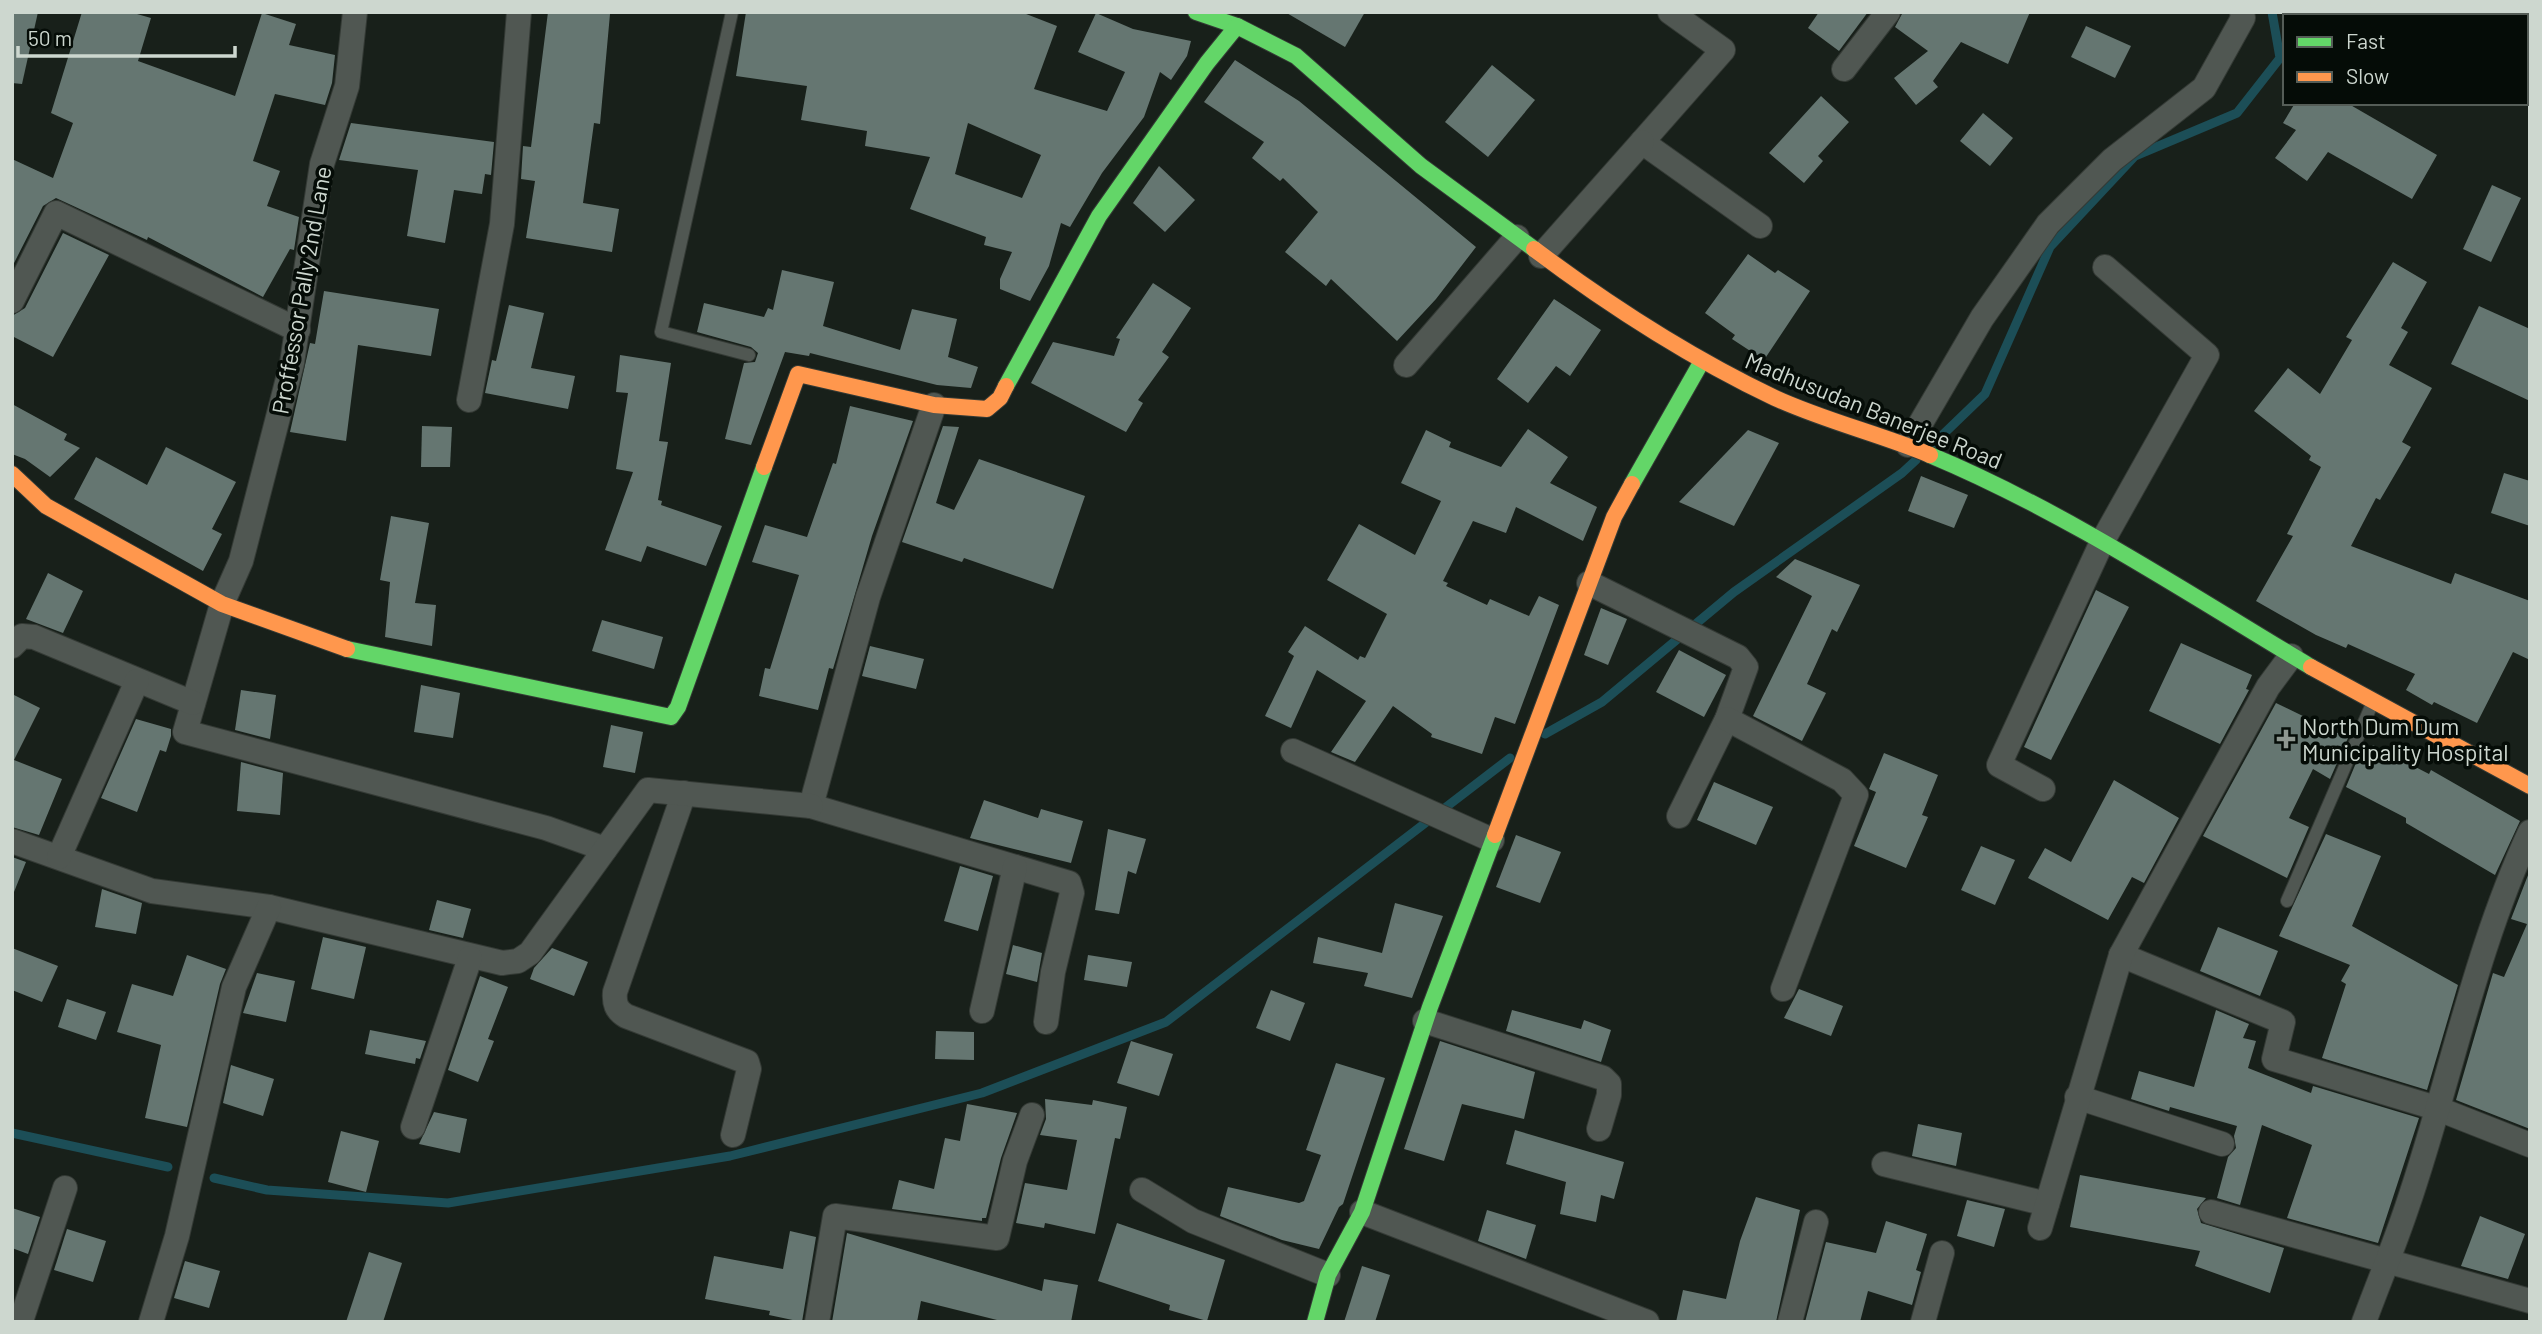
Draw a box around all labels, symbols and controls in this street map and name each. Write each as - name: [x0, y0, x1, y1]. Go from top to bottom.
- scale bar: [18, 14, 234, 58]
- legend: [2283, 14, 2528, 105]
- text: 50 m: [28, 25, 72, 50]
- text: Fast: [2346, 28, 2386, 53]
- text: Slow: [2346, 63, 2389, 88]
- street label: Proffessor Pally 2nd Lane: [265, 164, 337, 416]
- street label: Madhusudan Banerjee Road: [1741, 346, 2007, 474]
- place label: North Dum Dum Municipality Hospital: [2302, 712, 2509, 766]
- marker: North Dum Dum Municipality Hospital: [2276, 729, 2296, 749]

